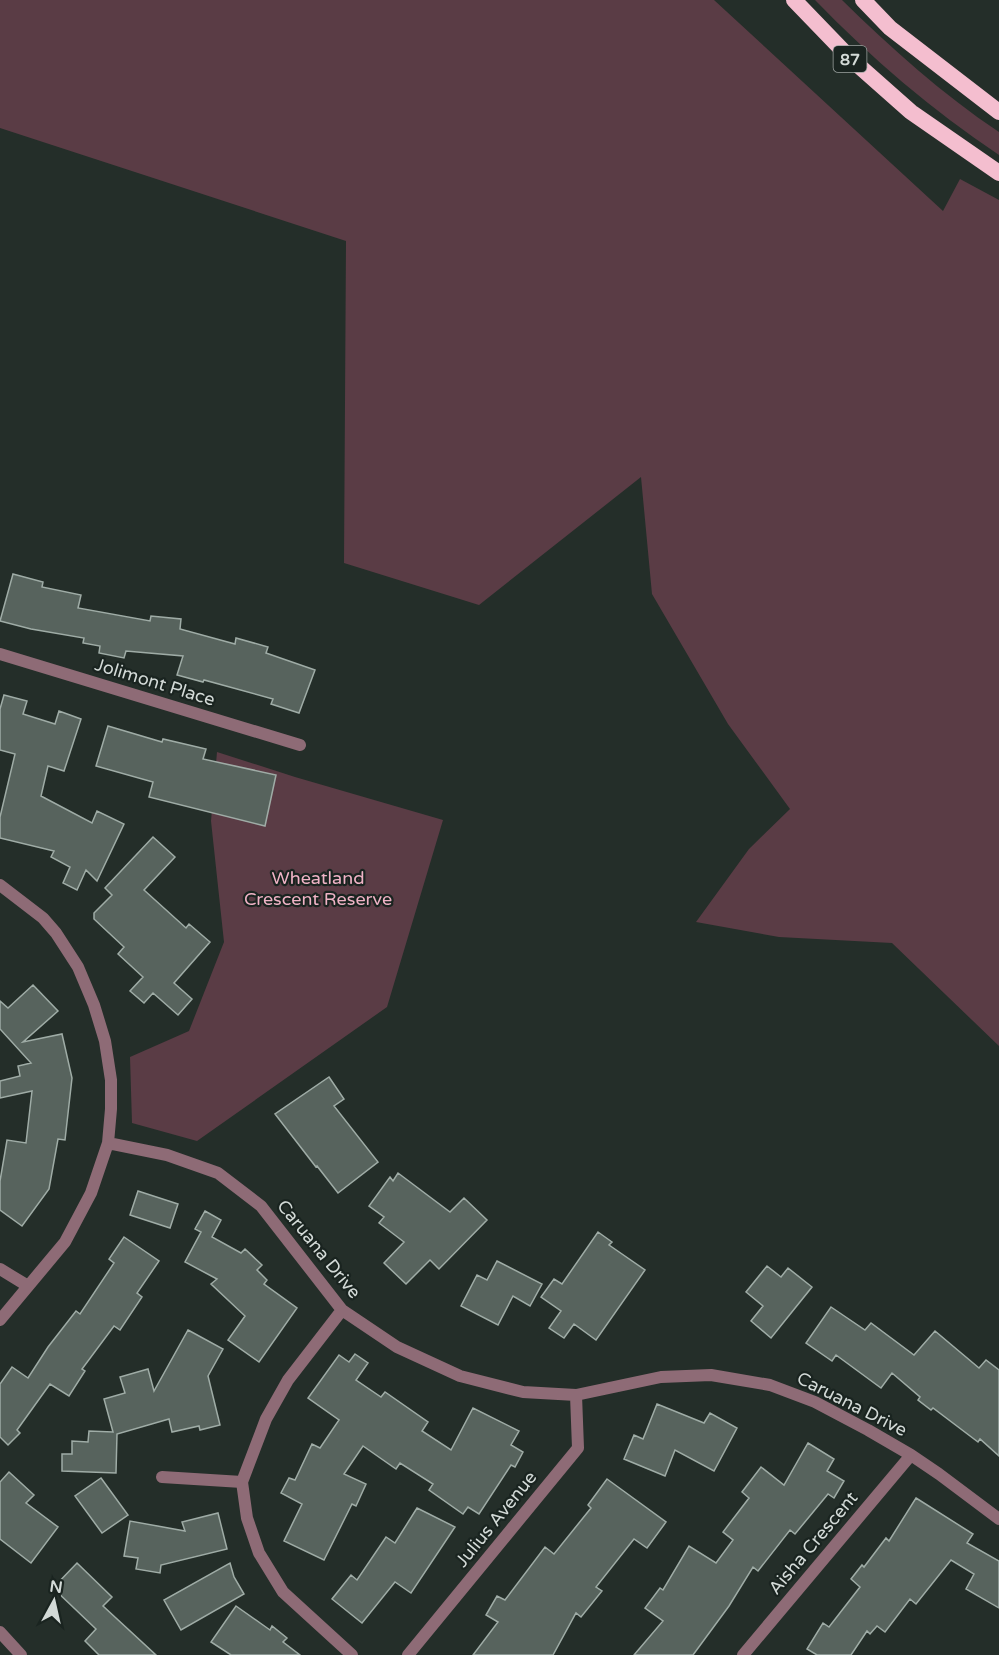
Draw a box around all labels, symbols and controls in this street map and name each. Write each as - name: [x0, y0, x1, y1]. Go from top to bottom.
- road number: 87: [834, 46, 866, 72]
- street label: Jolimont Place: [92, 653, 218, 711]
- park label: Wheatland Crescent Reserve: [244, 867, 392, 910]
- street label: Caruana Drive: [272, 1195, 366, 1303]
- street label: Caruana Drive: [793, 1367, 911, 1441]
- street label: Julius Avenue: [451, 1467, 541, 1571]
- street label: Aisha Crescent: [764, 1487, 862, 1599]
- north arrow: [24, 1571, 84, 1631]
- text: N: [48, 1576, 64, 1598]

